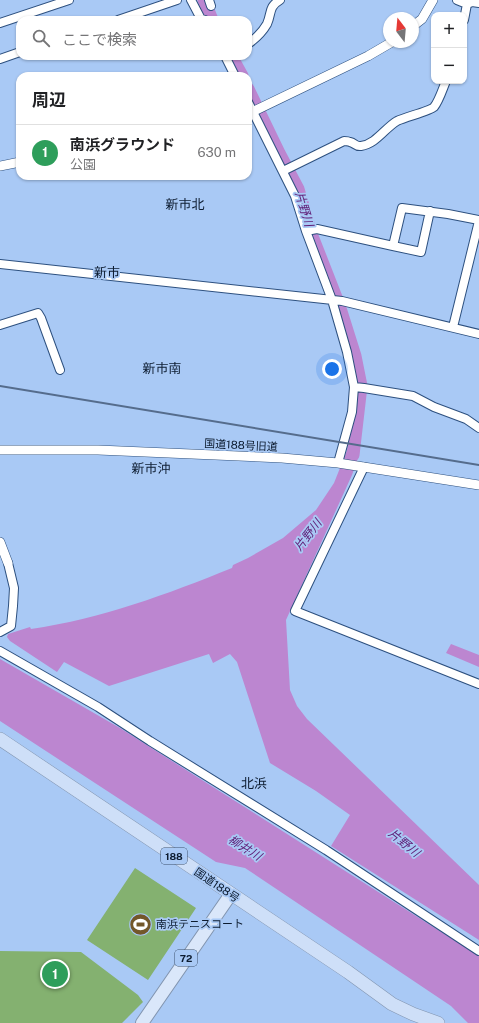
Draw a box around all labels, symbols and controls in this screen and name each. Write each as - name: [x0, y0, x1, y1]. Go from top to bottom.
- north arrow: [383, 12, 419, 48]
- map controls: [431, 12, 467, 84]
- button: +: [431, 12, 467, 48]
- search box: [16, 16, 252, 60]
- icon: search: [30, 27, 52, 49]
- text: ここで検索: [62, 31, 137, 48]
- button: −: [431, 48, 467, 84]
- text: 周辺: [32, 90, 66, 110]
- text: 南浜グラウンド: [70, 136, 175, 153]
- text: 1: [42, 145, 48, 160]
- text: 630 m: [198, 145, 236, 160]
- text: 公園: [70, 157, 96, 172]
- water label: 片野川: [292, 190, 317, 230]
- district label: 新市北: [165, 197, 205, 212]
- district label: 新市: [94, 265, 120, 280]
- your location: [322, 359, 342, 379]
- district label: 新市南: [142, 361, 182, 376]
- street label: 国道188号旧道: [204, 437, 278, 453]
- district label: 新市沖: [131, 461, 171, 476]
- water label: 片野川: [291, 515, 326, 553]
- district label: 北浜: [241, 776, 267, 791]
- water label: 片野川: [386, 826, 424, 861]
- water label: 柳井川: [226, 833, 266, 865]
- road number: 188: [161, 848, 187, 864]
- street label: 国道188号: [192, 866, 242, 904]
- sports icon: 南浜テニスコート: [128, 911, 154, 937]
- place label: 南浜テニスコート: [156, 918, 244, 930]
- road number: 72: [175, 950, 197, 966]
- pin: 1: [42, 959, 68, 989]

